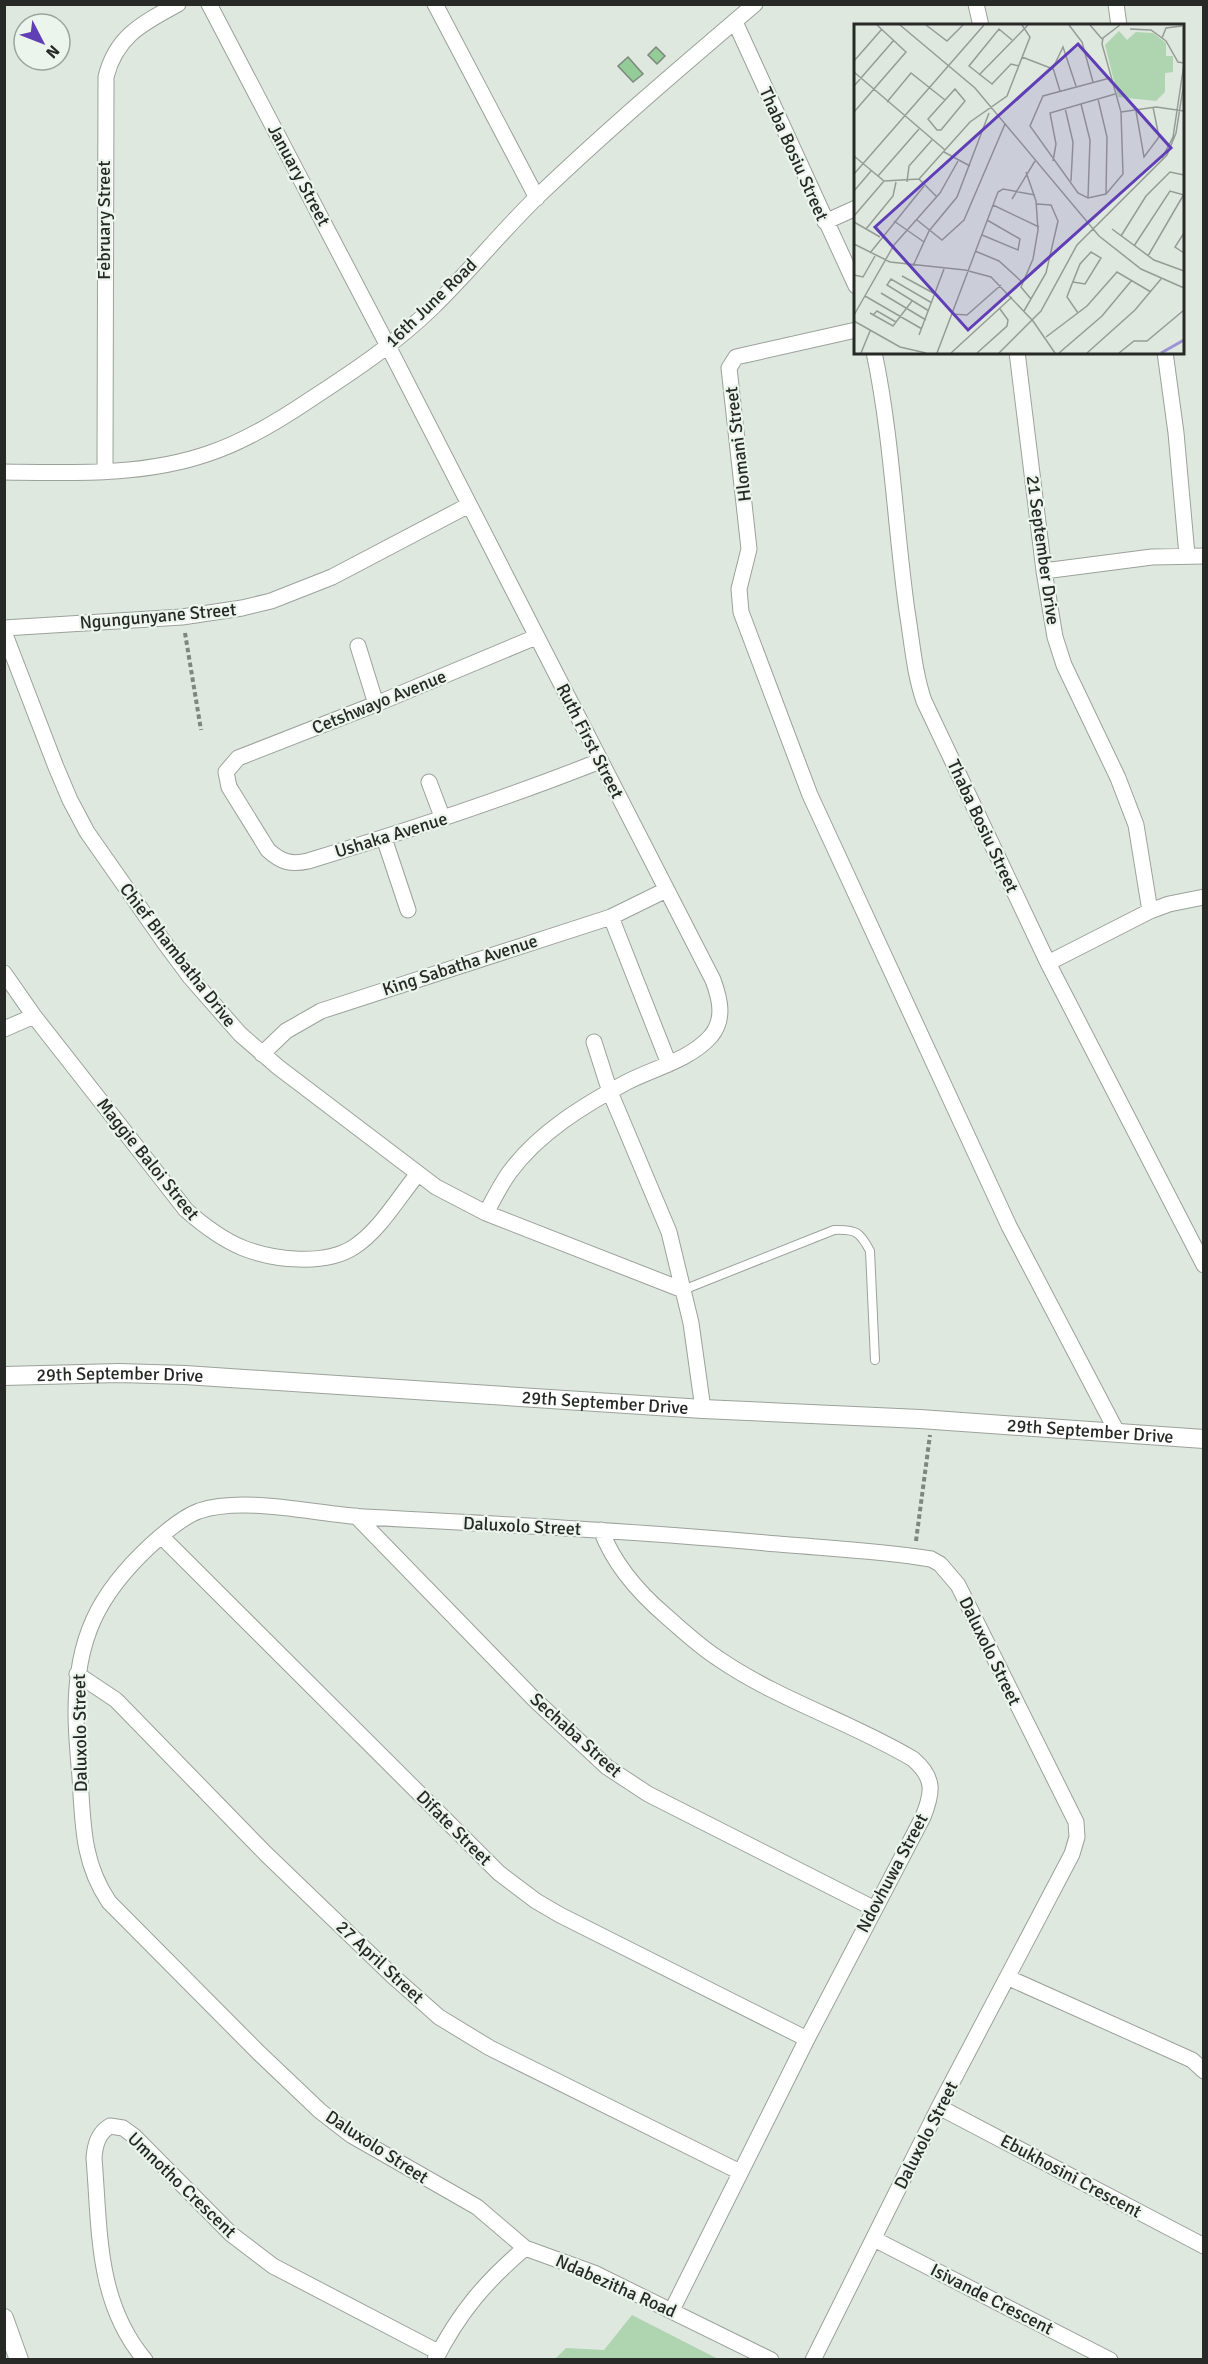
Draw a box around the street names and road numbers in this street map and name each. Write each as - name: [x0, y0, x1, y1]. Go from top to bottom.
- street label: Thaba Bosiu Street: [755, 84, 833, 224]
- street label: January Street: [263, 120, 335, 230]
- street label: February Street: [93, 160, 115, 280]
- street label: 16th June Road: [381, 254, 481, 352]
- street label: Hlomani Street: [720, 385, 756, 503]
- street label: 21 September Drive: [1022, 474, 1064, 626]
- street label: Ngungunyane Street: [79, 598, 237, 634]
- street label: Cetshwayo Avenue: [309, 665, 449, 739]
- street label: Ruth First Street: [552, 680, 628, 802]
- street label: Thaba Bosiu Street: [943, 756, 1023, 896]
- street label: Ushaka Avenue: [332, 807, 450, 863]
- street label: Chief Bhambatha Drive: [115, 879, 241, 1031]
- street label: King Sabatha Avenue: [380, 930, 540, 1000]
- street label: Maggie Baloi Street: [92, 1094, 204, 1224]
- street label: 29th September Drive: [36, 1362, 204, 1387]
- street label: 29th September Drive: [521, 1386, 689, 1419]
- street label: 29th September Drive: [1006, 1414, 1174, 1448]
- street label: Daluxolo Street: [462, 1512, 582, 1540]
- street label: Daluxolo Street: [954, 1593, 1026, 1709]
- street label: Daluxolo Street: [68, 1674, 92, 1792]
- street label: Sechaba Street: [526, 1688, 626, 1782]
- street label: Difate Street: [412, 1786, 496, 1870]
- street label: Ndovhuwa Street: [851, 1810, 933, 1936]
- street label: 27 April Street: [332, 1916, 428, 2008]
- street label: Daluxolo Street: [889, 2077, 963, 2193]
- street label: Daluxolo Street: [321, 2106, 433, 2188]
- street label: Umnotho Crescent: [123, 2128, 241, 2242]
- street label: Ebukhosini Crescent: [997, 2129, 1145, 2223]
- street label: Ndabezitha Road: [552, 2250, 680, 2322]
- street label: Isivande Crescent: [927, 2259, 1057, 2339]

